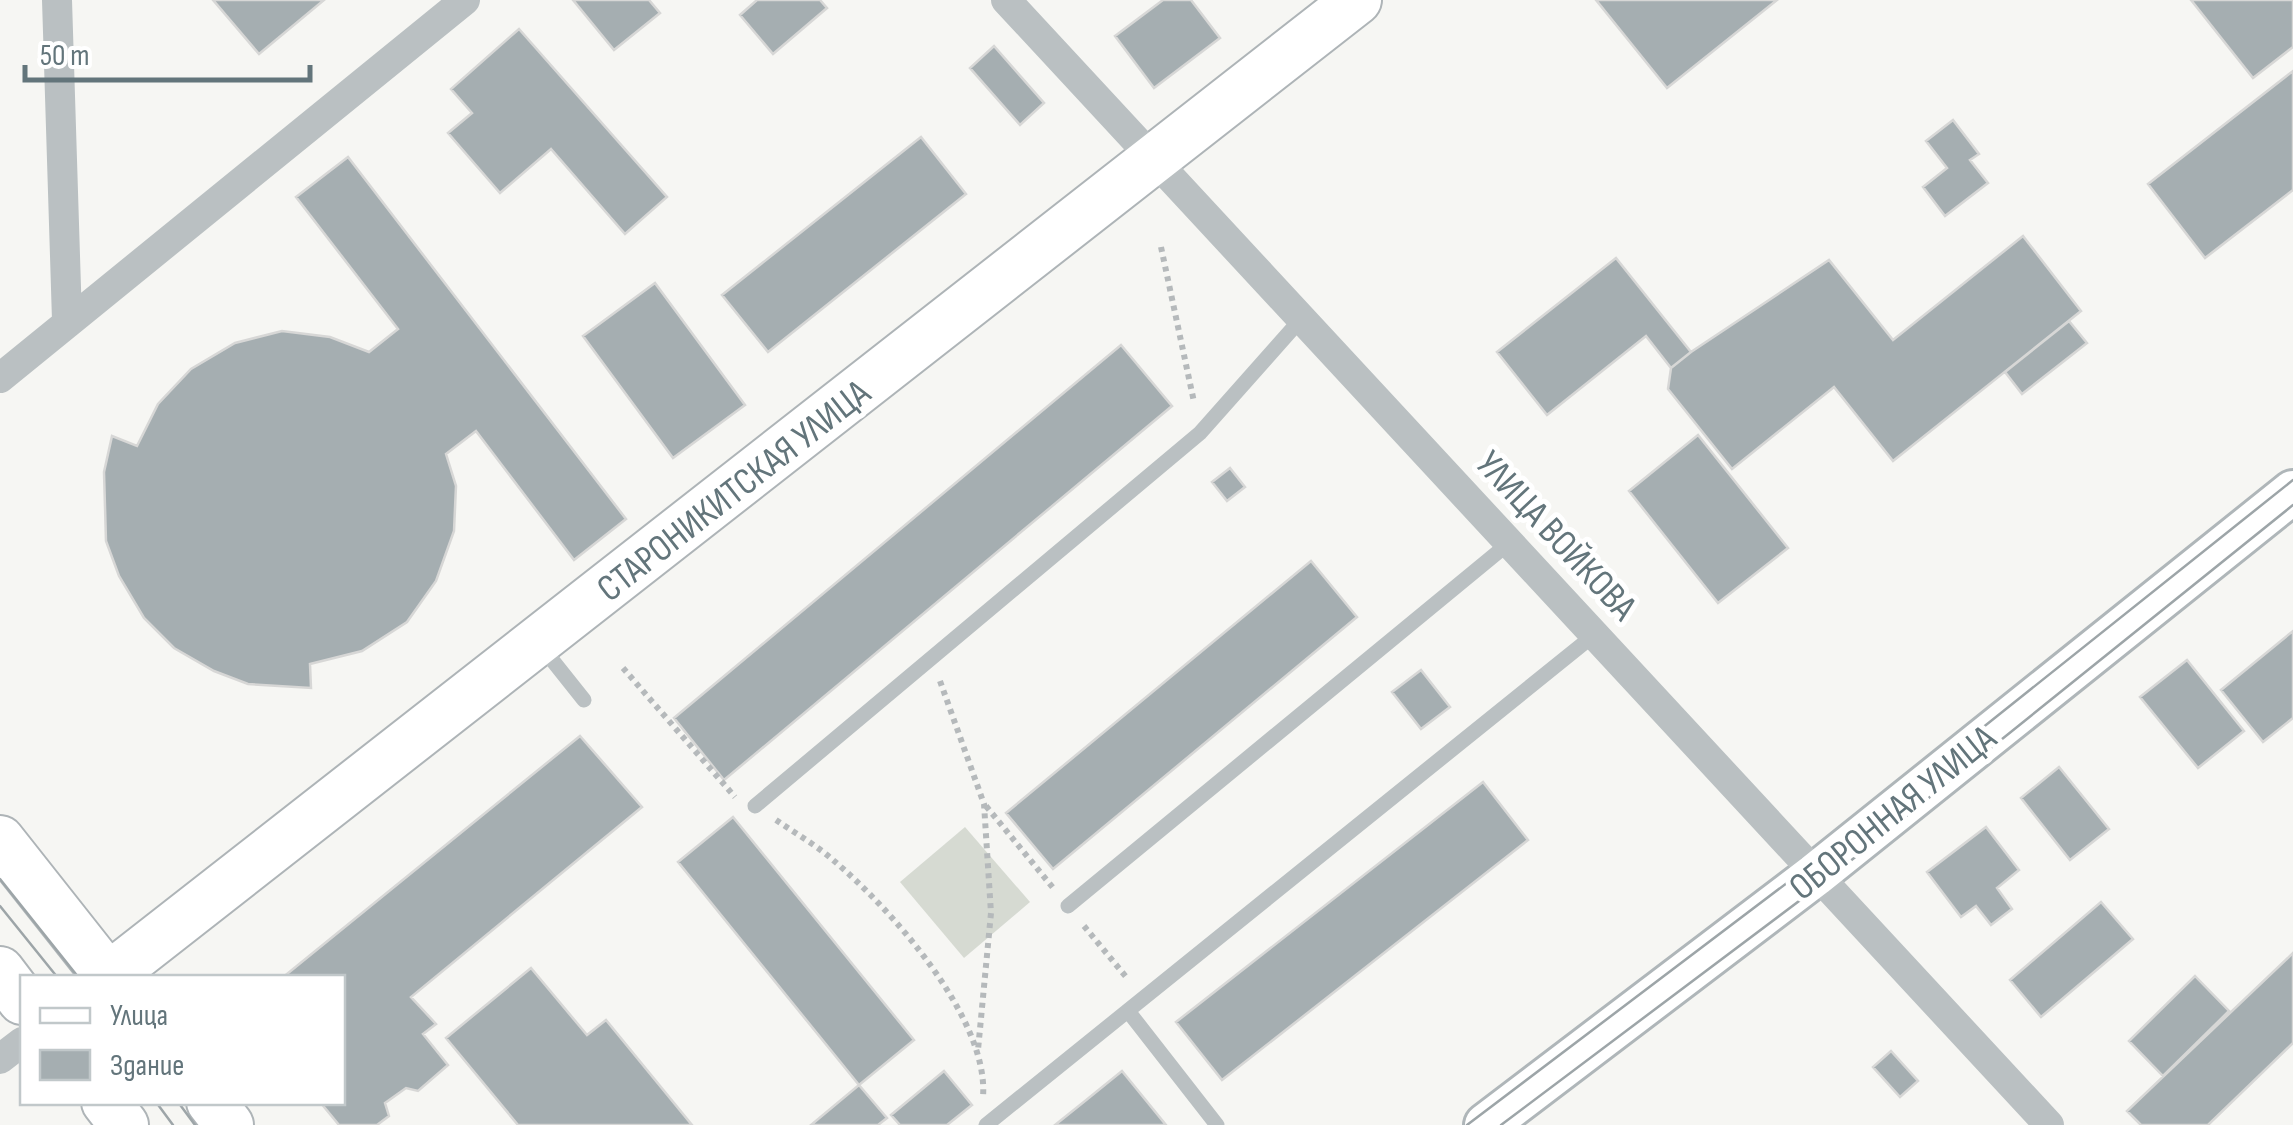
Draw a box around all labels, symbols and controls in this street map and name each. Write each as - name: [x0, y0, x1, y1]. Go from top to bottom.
- scale bar: [25, 20, 310, 82]
- text: 50 m: [40, 38, 89, 74]
- street label: СТАРОНИКИТСКАЯ УЛИЦА: [589, 370, 880, 612]
- street label: УЛИЦА ВОЙКОВА: [1466, 442, 1646, 630]
- street label: ОБОРОННАЯ УЛИЦА: [1781, 716, 2006, 910]
- legend: [20, 975, 345, 1105]
- text: Улица: [110, 998, 168, 1034]
- text: Здание: [110, 1048, 184, 1084]

